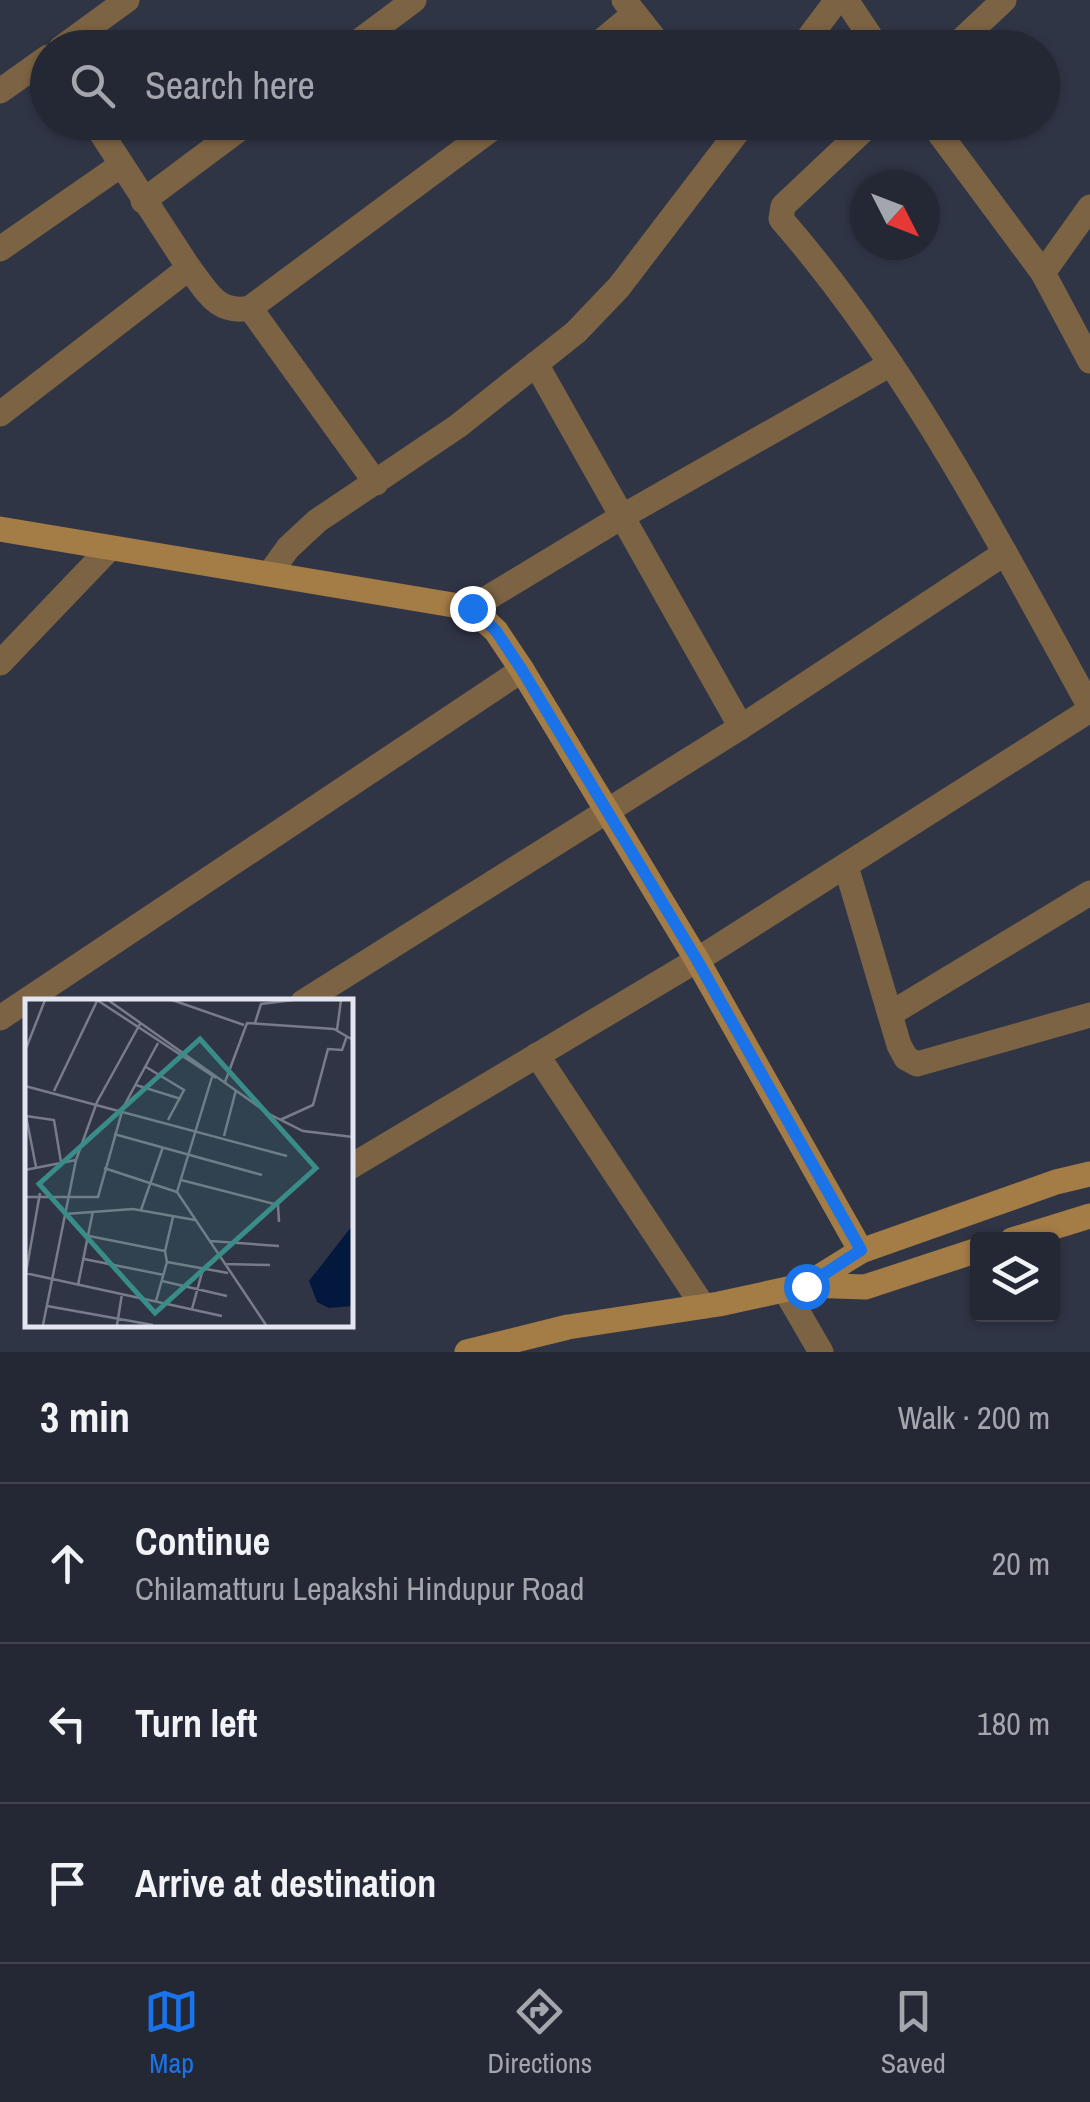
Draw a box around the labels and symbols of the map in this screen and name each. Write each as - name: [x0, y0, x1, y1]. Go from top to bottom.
- north arrow: [850, 170, 940, 260]
- route end: [450, 586, 496, 632]
- inset map: [25, 999, 352, 1327]
- route start: [784, 1264, 830, 1310]

